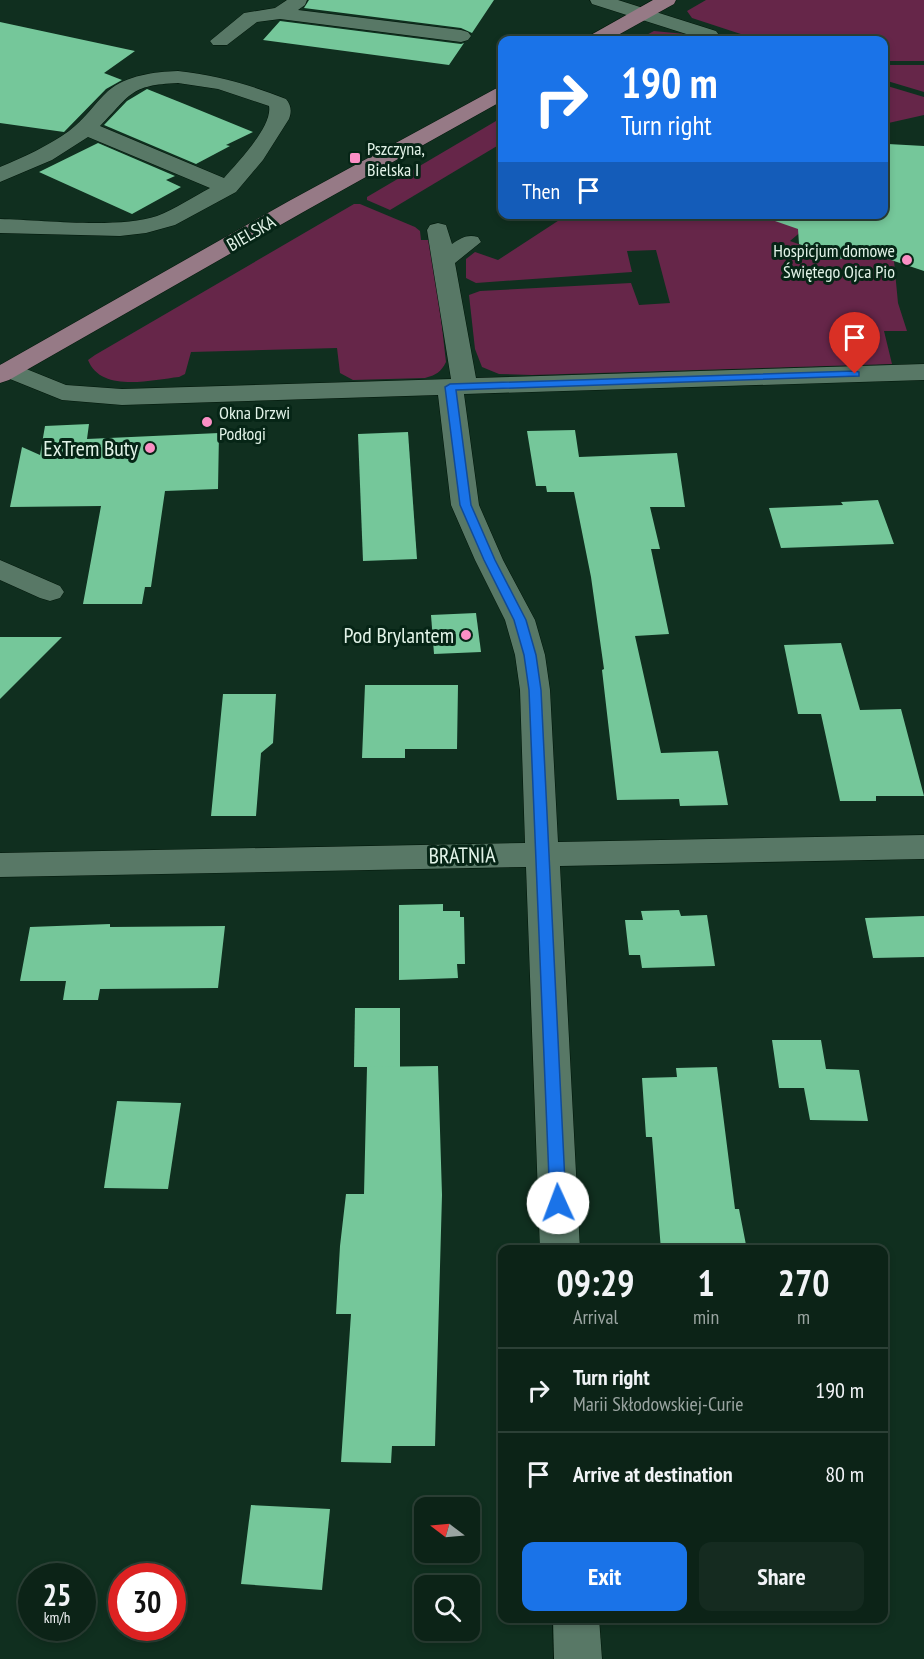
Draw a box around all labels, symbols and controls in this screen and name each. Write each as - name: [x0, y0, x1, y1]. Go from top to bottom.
- text: 190 m: [621, 55, 718, 110]
- icon: right: [522, 60, 600, 138]
- text: Turn right: [621, 108, 712, 142]
- place label: Pszczyna, Bielska I: [367, 137, 425, 181]
- marker: Pszczyna, Bielska I: [348, 151, 362, 165]
- icon: arrive: [572, 174, 605, 207]
- text: Then: [522, 177, 560, 205]
- street label: BIELSKA: [223, 210, 280, 256]
- place label: Hospicjum domowe Świętego Ojca Pio: [773, 239, 895, 283]
- marker: Hospicjum domowe Świętego Ojca Pio: [900, 253, 914, 267]
- pin: [829, 312, 880, 374]
- icon: arrive: [838, 321, 871, 354]
- place label: Okna Drzwi Podłogi: [219, 401, 290, 445]
- marker: Okna Drzwi Podłogi: [200, 415, 214, 429]
- place label: ExTrem Buty: [43, 434, 139, 462]
- marker: ExTrem Buty: [143, 441, 157, 455]
- place label: Pod Brylantem: [343, 621, 454, 649]
- marker: Pod Brylantem: [459, 628, 473, 642]
- street label: BRATNIA: [428, 840, 496, 870]
- position arrow: [526, 1171, 590, 1235]
- text: 09:29: [557, 1259, 634, 1306]
- text: 1: [697, 1259, 715, 1306]
- text: 270: [778, 1259, 829, 1306]
- text: Arrival: [573, 1304, 618, 1330]
- text: min: [693, 1304, 719, 1330]
- text: m: [797, 1304, 810, 1330]
- text: Turn right: [573, 1363, 650, 1391]
- icon: right: [522, 1374, 555, 1407]
- text: 190 m: [815, 1376, 864, 1404]
- text: Marii Skłodowskiej-Curie: [573, 1391, 744, 1417]
- icon: arrive: [522, 1458, 555, 1491]
- text: Arrive at destination: [573, 1460, 733, 1488]
- text: 80 m: [825, 1460, 864, 1488]
- north arrow: [414, 1497, 480, 1563]
- map controls: [414, 1497, 480, 1641]
- button: Exit: [522, 1542, 687, 1611]
- button: Share: [699, 1542, 864, 1611]
- speed limit sign: 30: [108, 1563, 186, 1641]
- text: 25: [43, 1575, 71, 1614]
- button: search: [414, 1575, 480, 1641]
- text: km/h: [44, 1608, 70, 1627]

